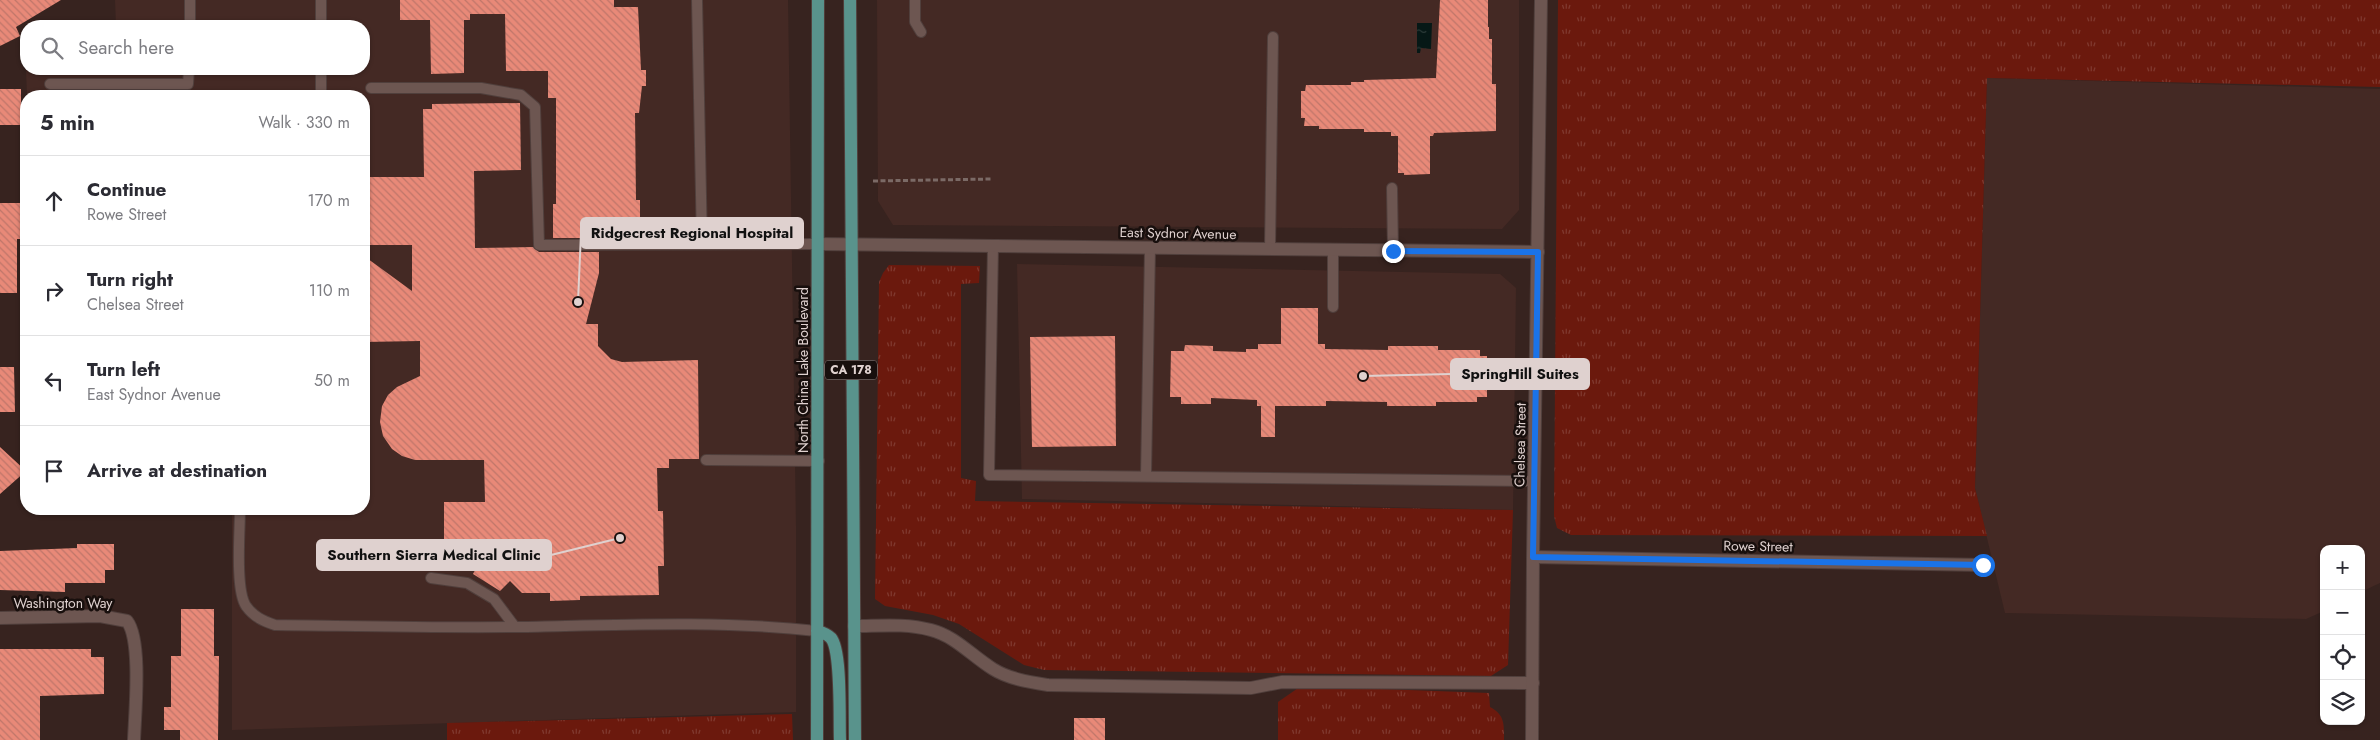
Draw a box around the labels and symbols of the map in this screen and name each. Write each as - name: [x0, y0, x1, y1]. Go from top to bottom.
- callout: Ridgecrest Regional Hospital: [581, 218, 803, 248]
- text: Ridgecrest Regional Hospital: [591, 222, 793, 244]
- street label: East Sydnor Avenue: [1119, 222, 1237, 244]
- route end: [1382, 240, 1405, 263]
- street label: North China Lake Boulevard: [793, 287, 813, 453]
- callout: SpringHill Suites: [1451, 359, 1589, 389]
- road number: CA 178: [825, 360, 877, 380]
- text: SpringHill Suites: [1461, 363, 1579, 385]
- street label: Chelsea Street: [1509, 402, 1531, 487]
- street label: Rowe Street: [1723, 535, 1794, 557]
- callout: Southern Sierra Medical Clinic: [317, 540, 551, 570]
- text: Southern Sierra Medical Clinic: [327, 544, 541, 566]
- route start: [1972, 554, 1995, 577]
- street label: Washington Way: [14, 593, 113, 613]

